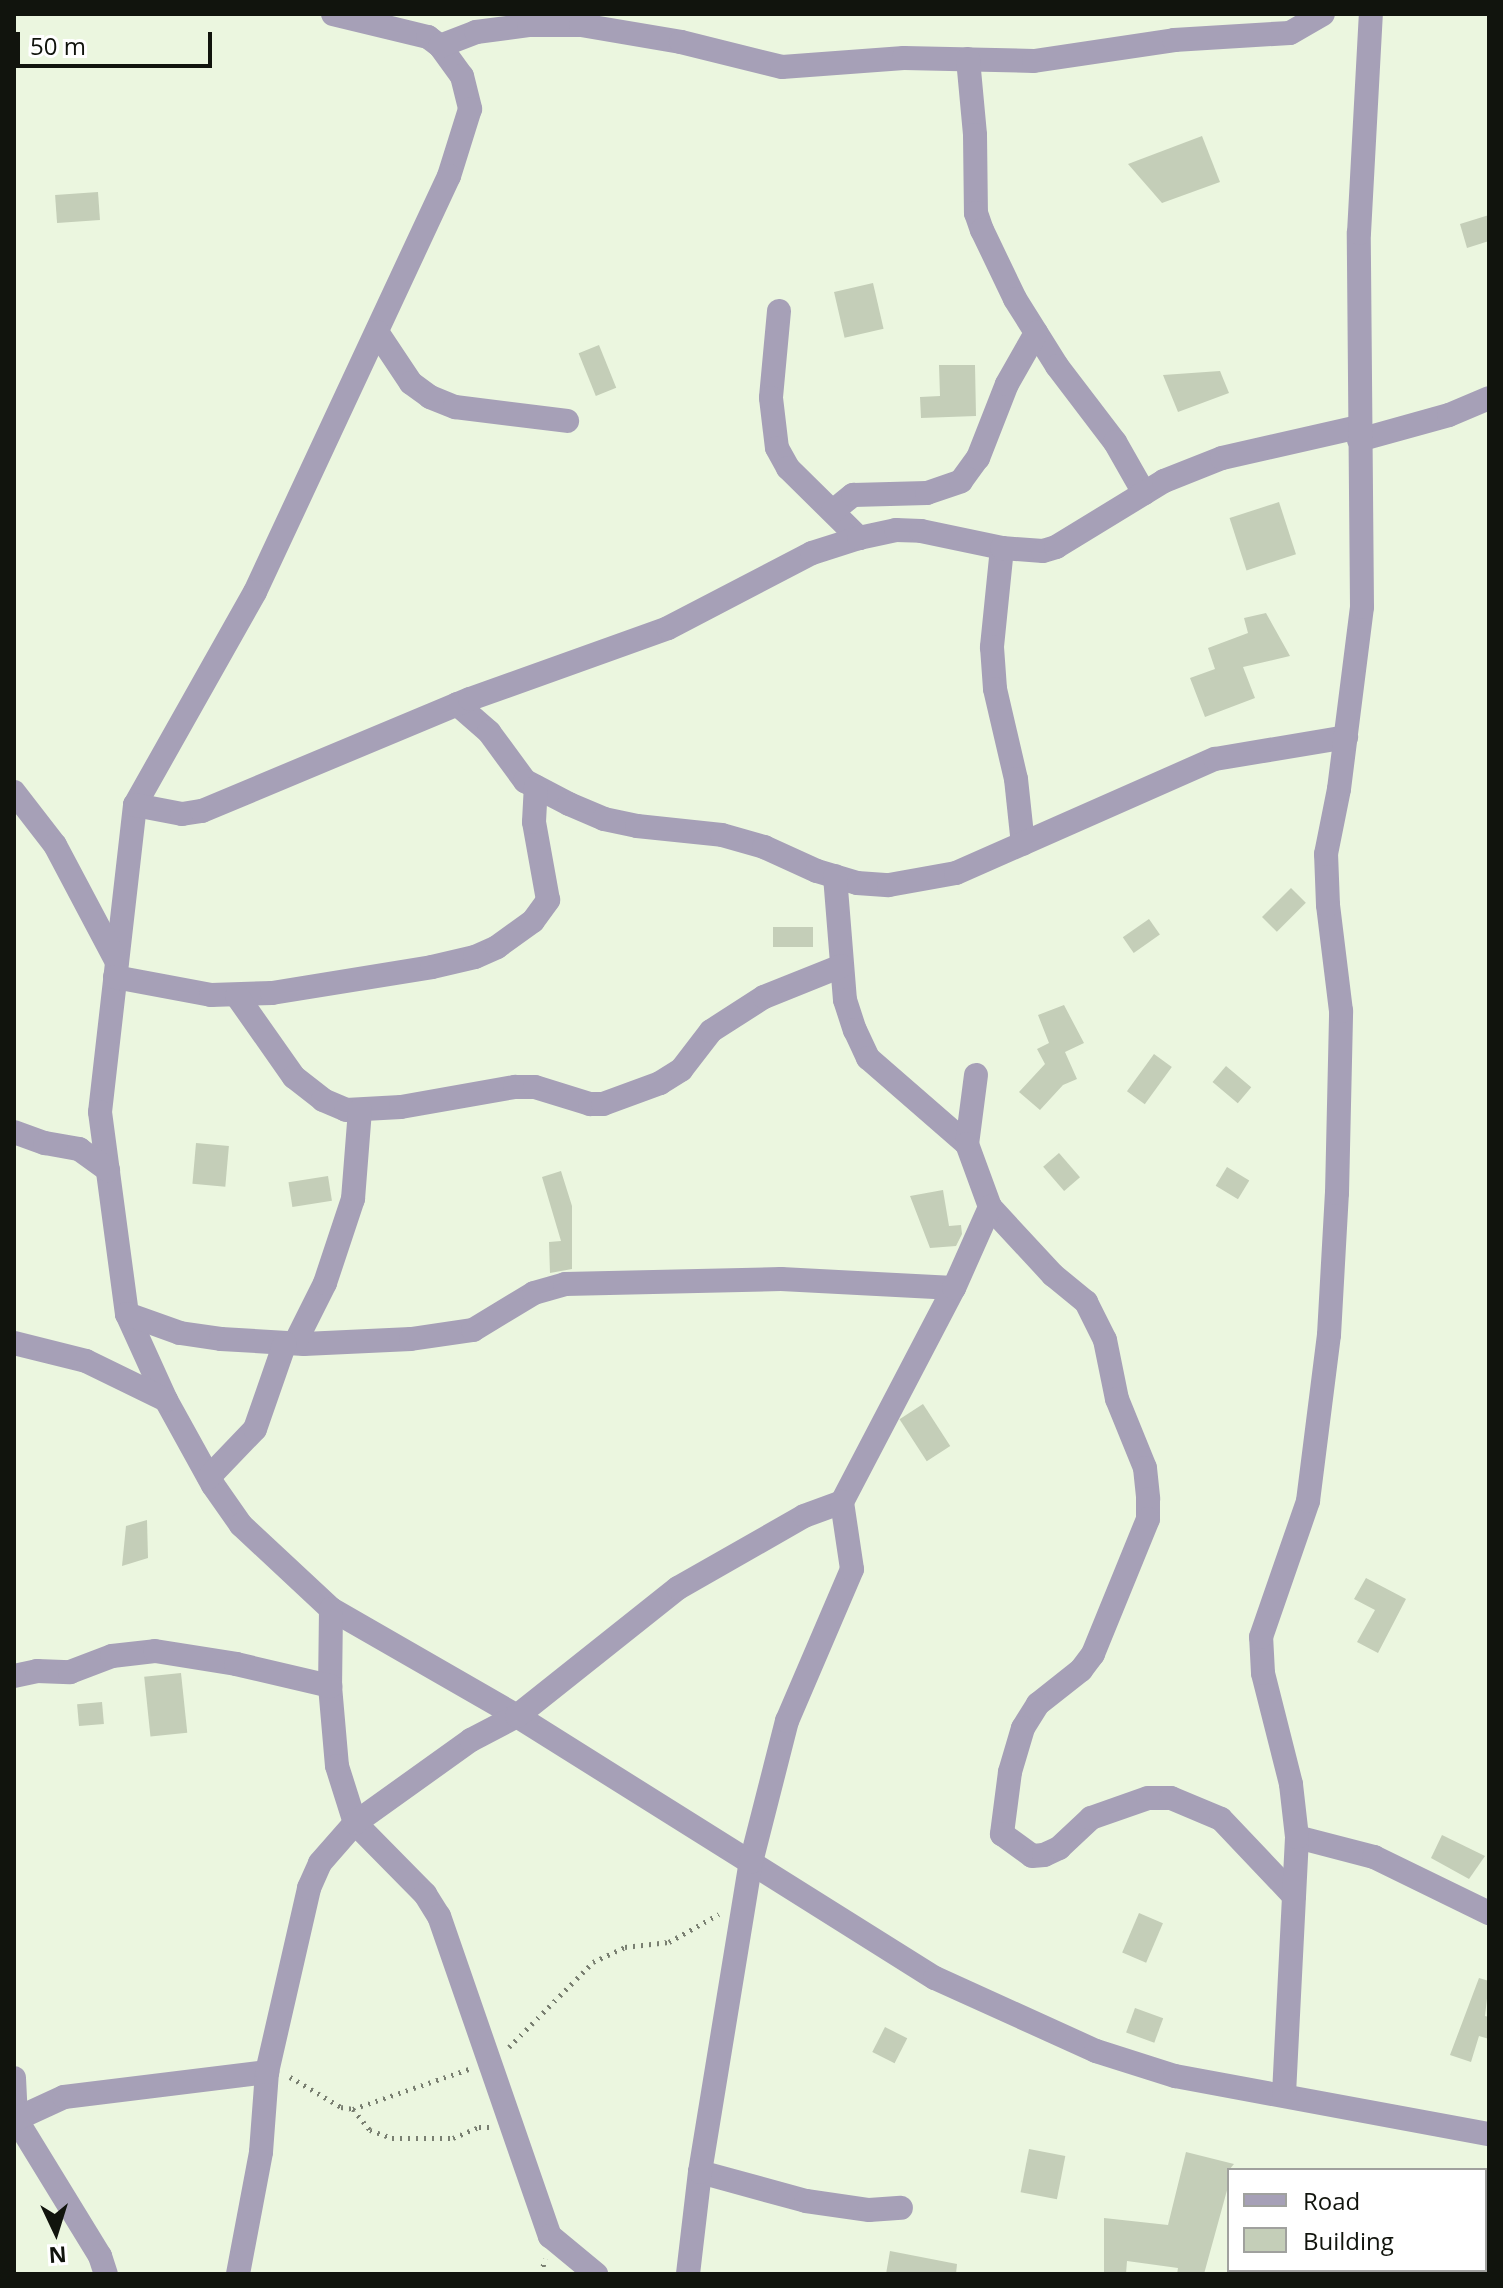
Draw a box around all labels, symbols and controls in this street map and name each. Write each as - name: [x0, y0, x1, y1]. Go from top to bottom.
- scale bar: [20, 16, 216, 66]
- text: 50 m: [30, 29, 86, 62]
- legend: [1227, 2168, 1487, 2272]
- text: Road: [1303, 2184, 1360, 2217]
- north arrow: [16, 2192, 96, 2272]
- text: Building: [1303, 2224, 1394, 2257]
- text: N: [48, 2240, 68, 2272]

